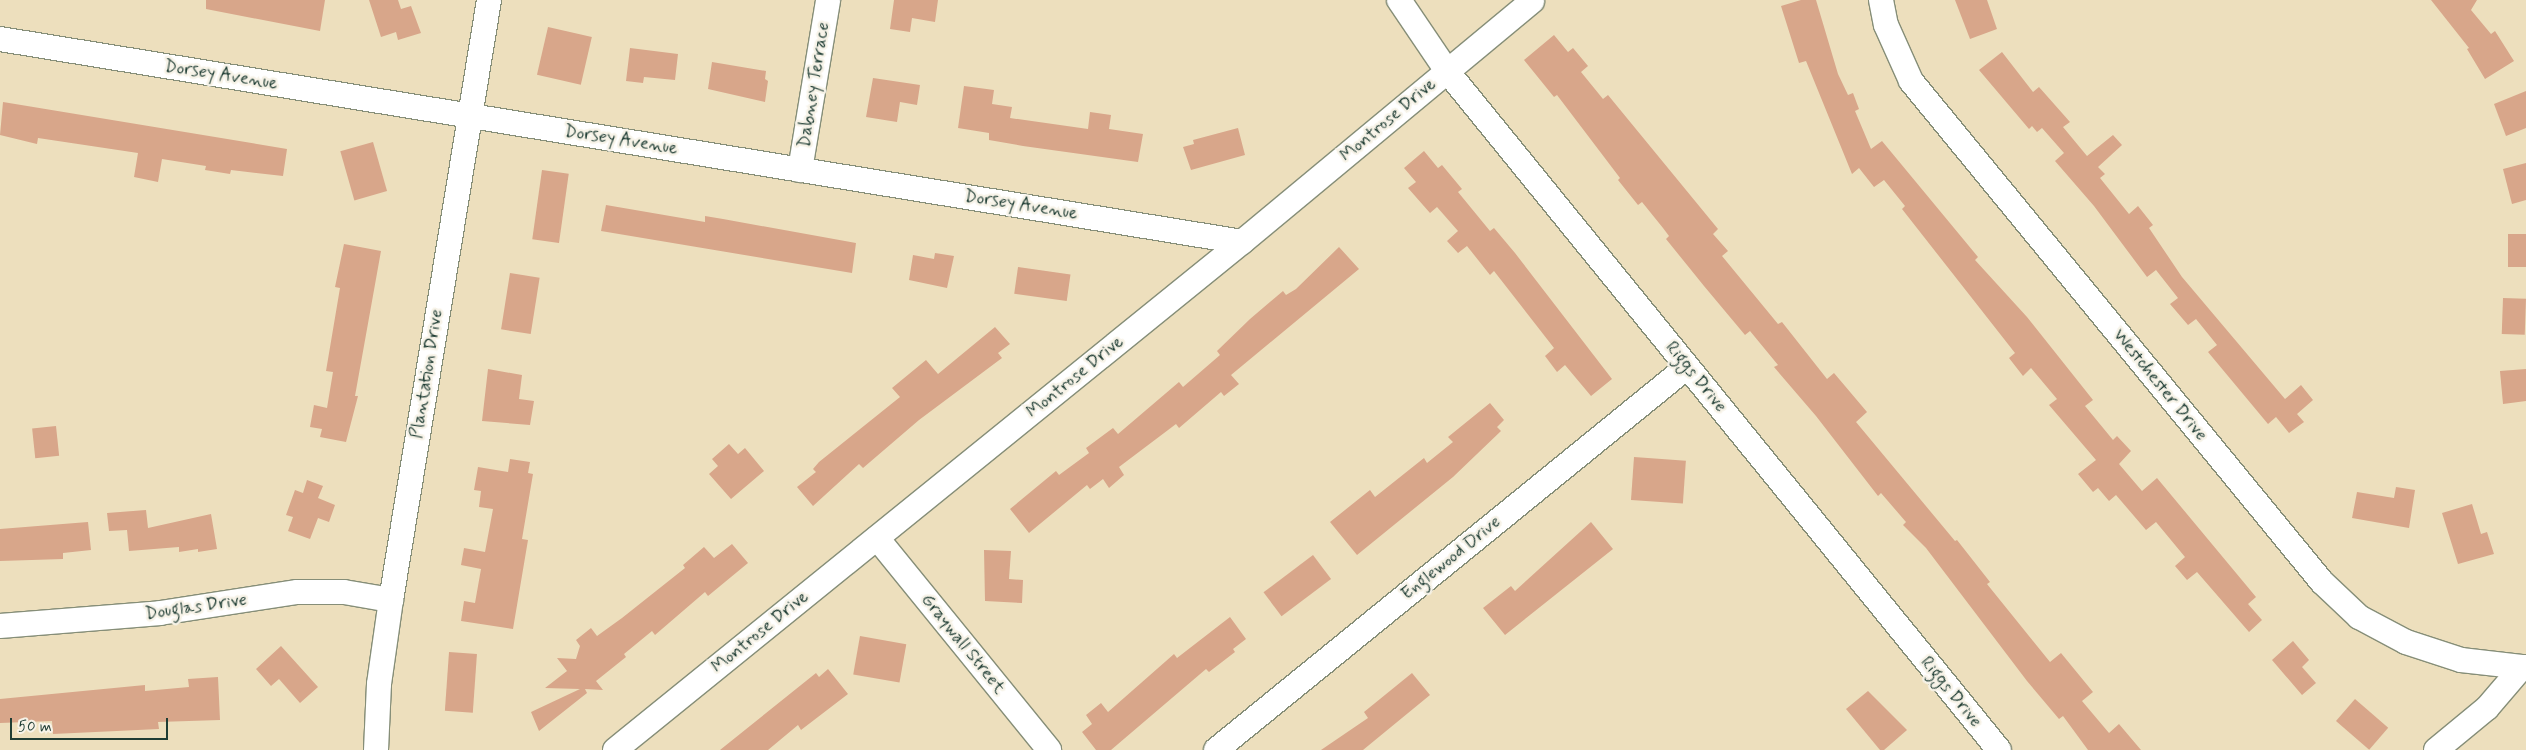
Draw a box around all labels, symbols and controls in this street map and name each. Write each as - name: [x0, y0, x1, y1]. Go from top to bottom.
- street label: Dabney Terrace: [794, 22, 834, 148]
- street label: Dorsey Avenue: [164, 56, 278, 94]
- street label: Montrose Drive: [1336, 74, 1440, 166]
- street label: Dorsey Avenue: [564, 121, 678, 159]
- street label: Dorsey Avenue: [964, 186, 1078, 224]
- street label: Plantation Drive: [406, 309, 448, 439]
- street label: Westchester Drive: [2109, 325, 2211, 445]
- street label: Montrose Drive: [1023, 332, 1127, 422]
- street label: Riggs Drive: [1661, 337, 1731, 417]
- street label: Englewood Drive: [1397, 512, 1505, 604]
- street label: Montrose Drive: [708, 587, 812, 677]
- street label: Douglas Drive: [144, 589, 248, 625]
- street label: Graywall Street: [916, 590, 1010, 698]
- street label: Riggs Drive: [1916, 652, 1986, 732]
- scale bar: [12, 708, 170, 740]
- text: 50 m: [18, 717, 52, 737]

